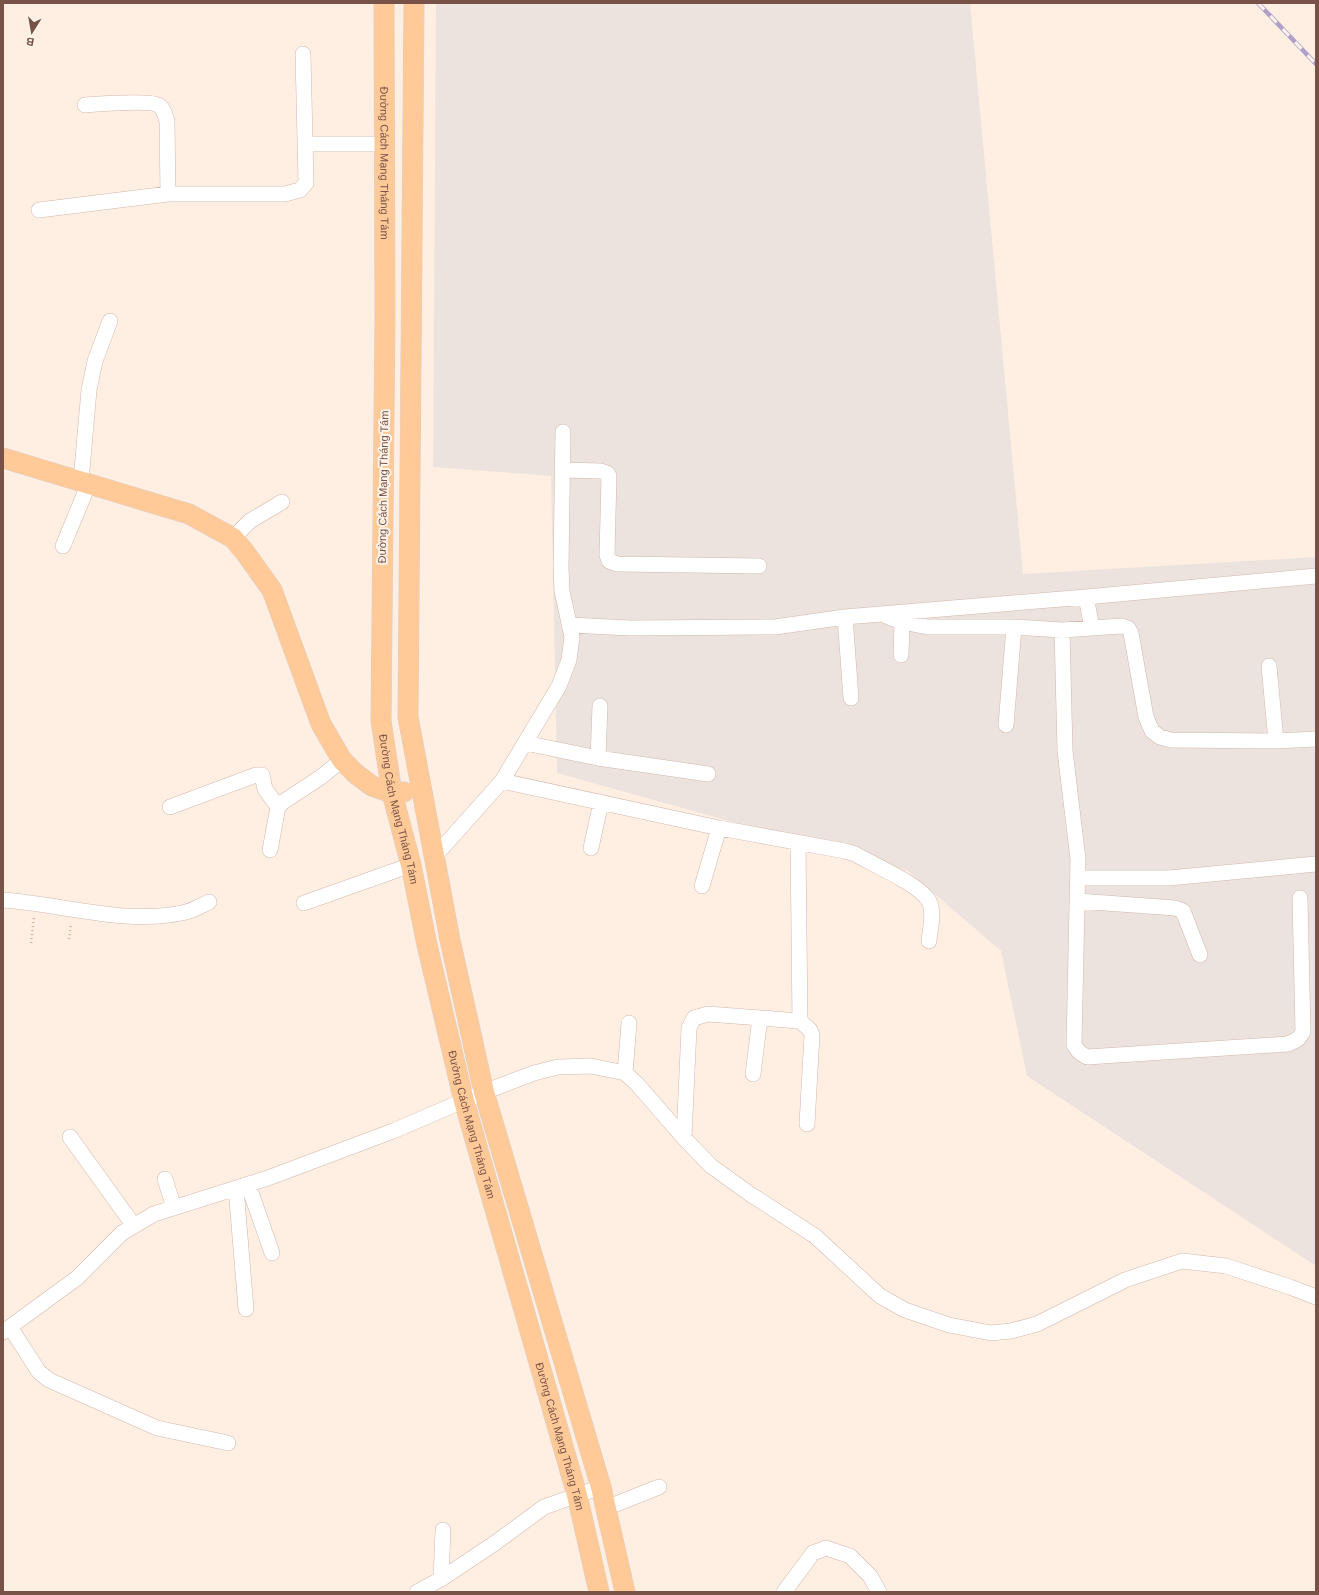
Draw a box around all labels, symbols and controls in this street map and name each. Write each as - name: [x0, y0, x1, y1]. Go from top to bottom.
- north arrow: [12, 12, 52, 52]
- text: B: [25, 35, 35, 48]
- street label: Đường Cách Mạng Tháng Tám: [378, 86, 391, 240]
- street label: Đường Cách Mạng Tháng Tám: [376, 410, 390, 564]
- street label: Đường Cách Mạng Tháng Tám: [377, 733, 421, 885]
- street label: Đường Cách Mạng Tháng Tám: [446, 1049, 498, 1200]
- street label: Đường Cách Mạng Tháng Tám: [533, 1361, 586, 1511]

